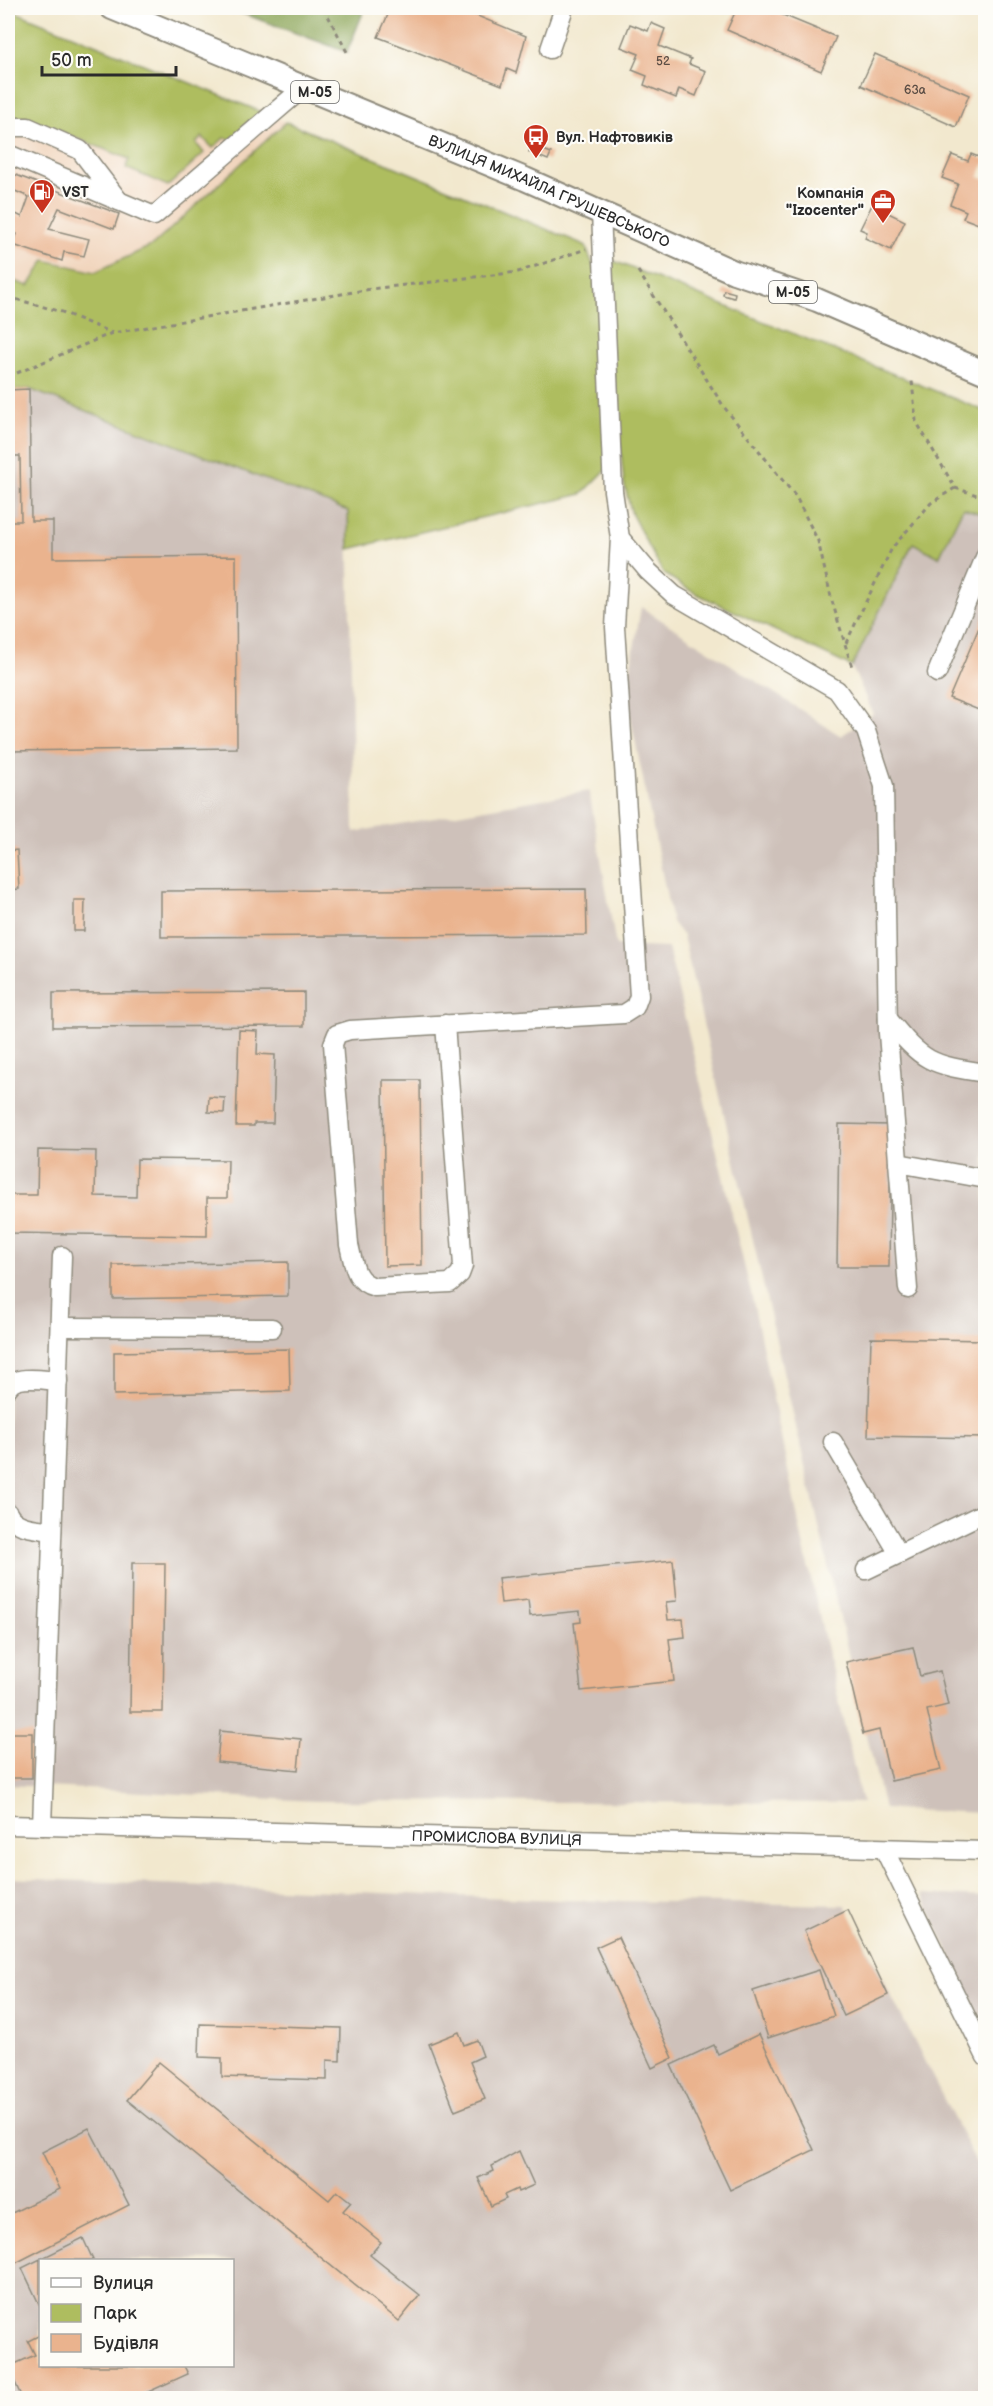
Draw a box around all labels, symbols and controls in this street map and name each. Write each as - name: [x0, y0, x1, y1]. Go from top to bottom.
- scale bar: [42, 39, 176, 77]
- text: 50 m: [51, 50, 92, 71]
- house number: 52: [656, 54, 670, 69]
- road number: М-05: [291, 81, 339, 103]
- house number: 63а: [904, 83, 926, 98]
- bus stop icon: Вул. Нафтовиків: [521, 122, 551, 160]
- place label: Вул. Нафтовиків: [556, 128, 673, 147]
- street label: ВУЛИЦЯ МИХАЙЛА ГРУШЕВСЬКОГО: [425, 131, 673, 252]
- fuel station icon: VST: [27, 177, 57, 215]
- place label: VST: [62, 183, 89, 202]
- place label: Компанія "Izocenter": [786, 184, 864, 220]
- office icon: Компанія "Izocenter": [868, 187, 898, 225]
- road number: М-05: [769, 281, 817, 303]
- street label: ПРОМИСЛОВА ВУЛИЦЯ: [411, 1826, 582, 1850]
- legend: [39, 2259, 234, 2367]
- text: Вулиця: [93, 2273, 154, 2294]
- text: Парк: [93, 2303, 137, 2324]
- text: Будівля: [93, 2333, 159, 2354]

